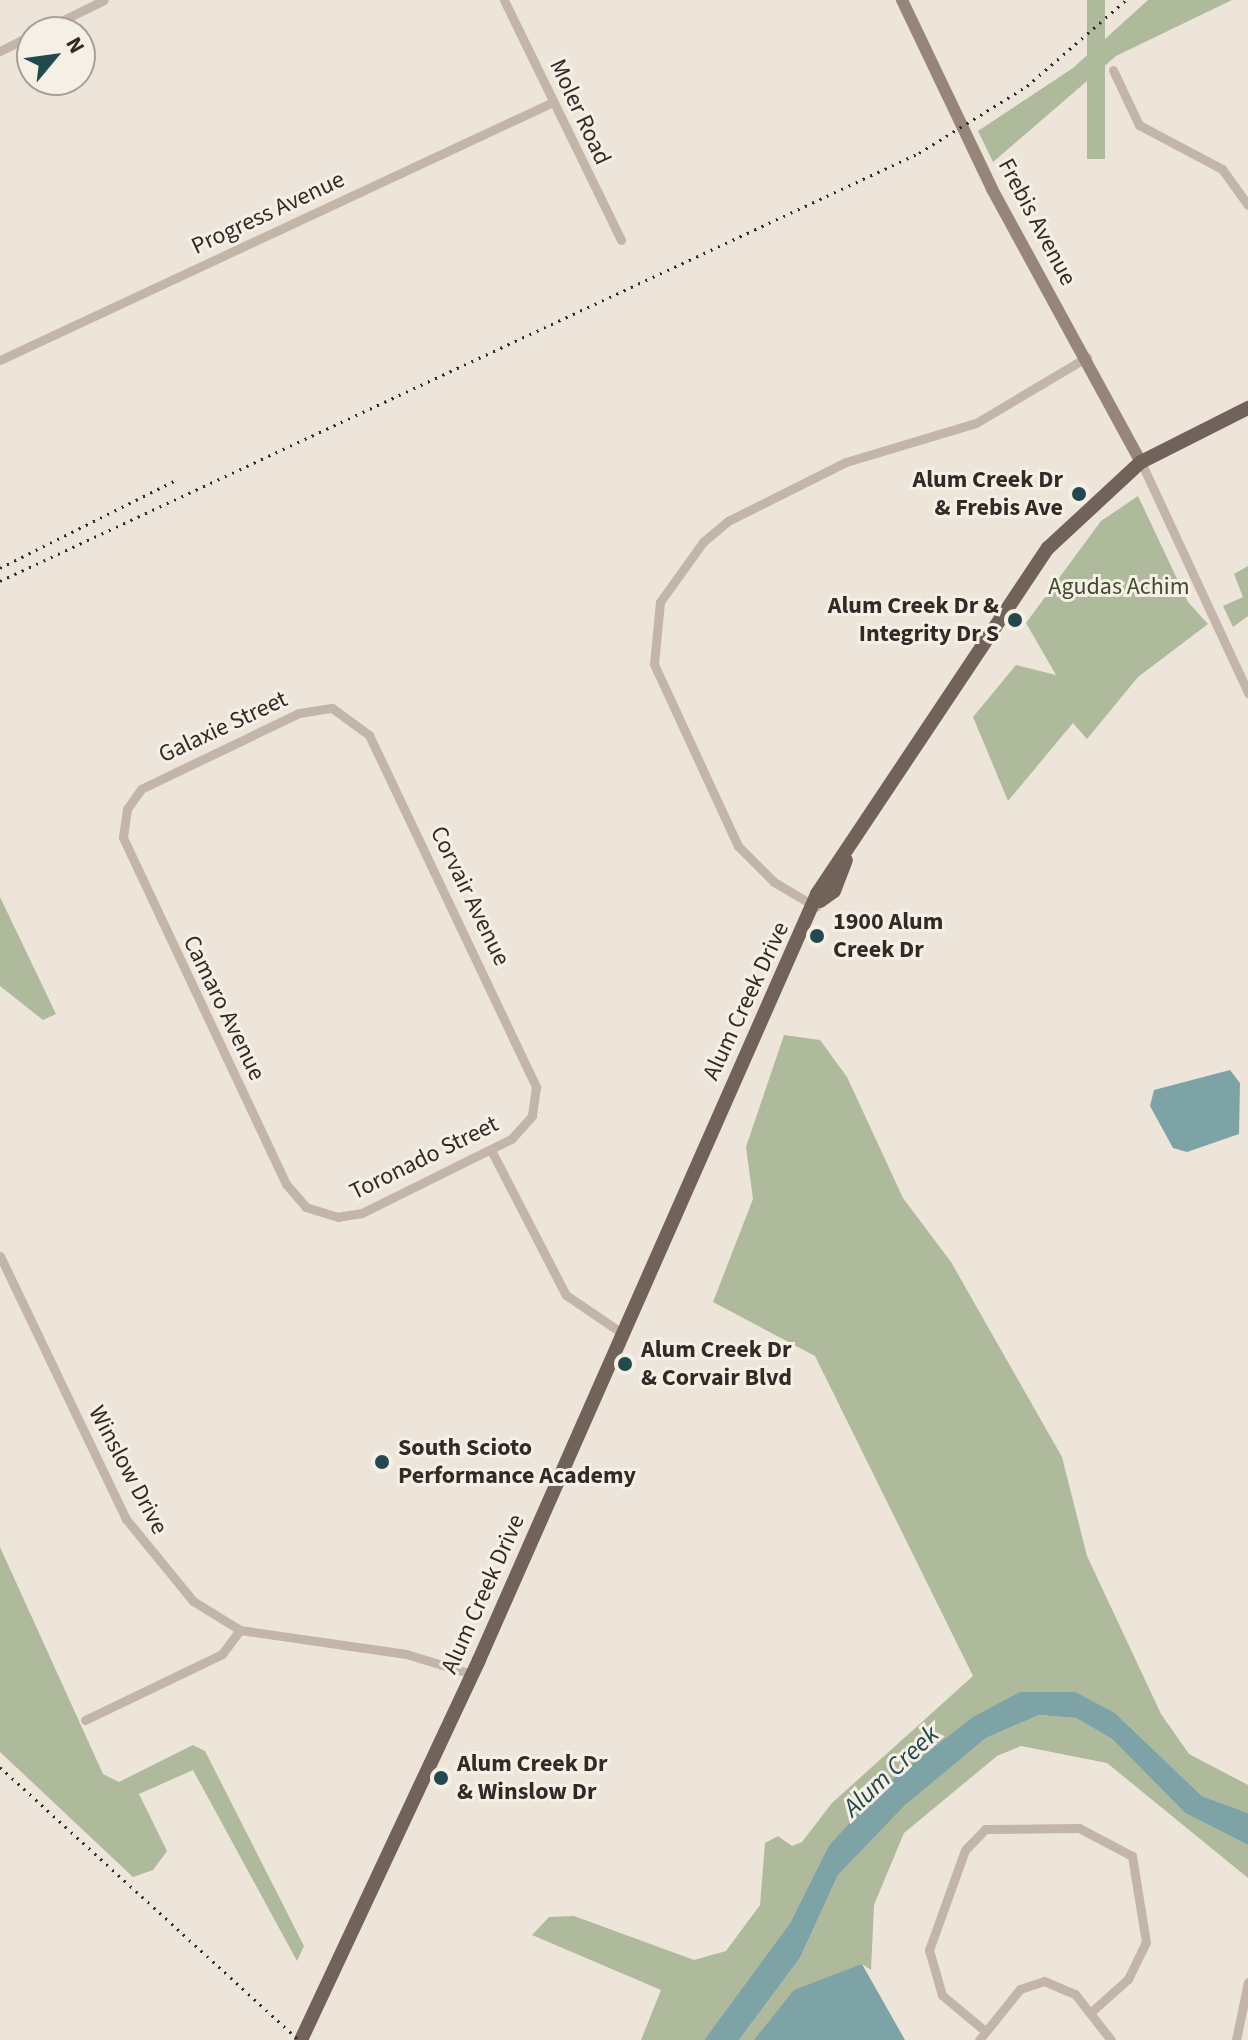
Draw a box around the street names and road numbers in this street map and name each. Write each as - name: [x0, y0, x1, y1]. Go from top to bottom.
- street label: Moler Road: [543, 55, 617, 169]
- street label: Frebis Avenue: [992, 154, 1082, 290]
- street label: Progress Avenue: [187, 165, 349, 261]
- street label: Galaxie Street: [154, 685, 292, 769]
- street label: Corvair Avenue: [424, 822, 516, 970]
- street label: Alum Creek Drive: [697, 917, 795, 1085]
- street label: Camaro Avenue: [177, 931, 271, 1085]
- street label: Toronado Street: [345, 1110, 503, 1206]
- street label: Winslow Drive: [82, 1401, 174, 1539]
- street label: Alum Creek Drive: [435, 1510, 531, 1678]

